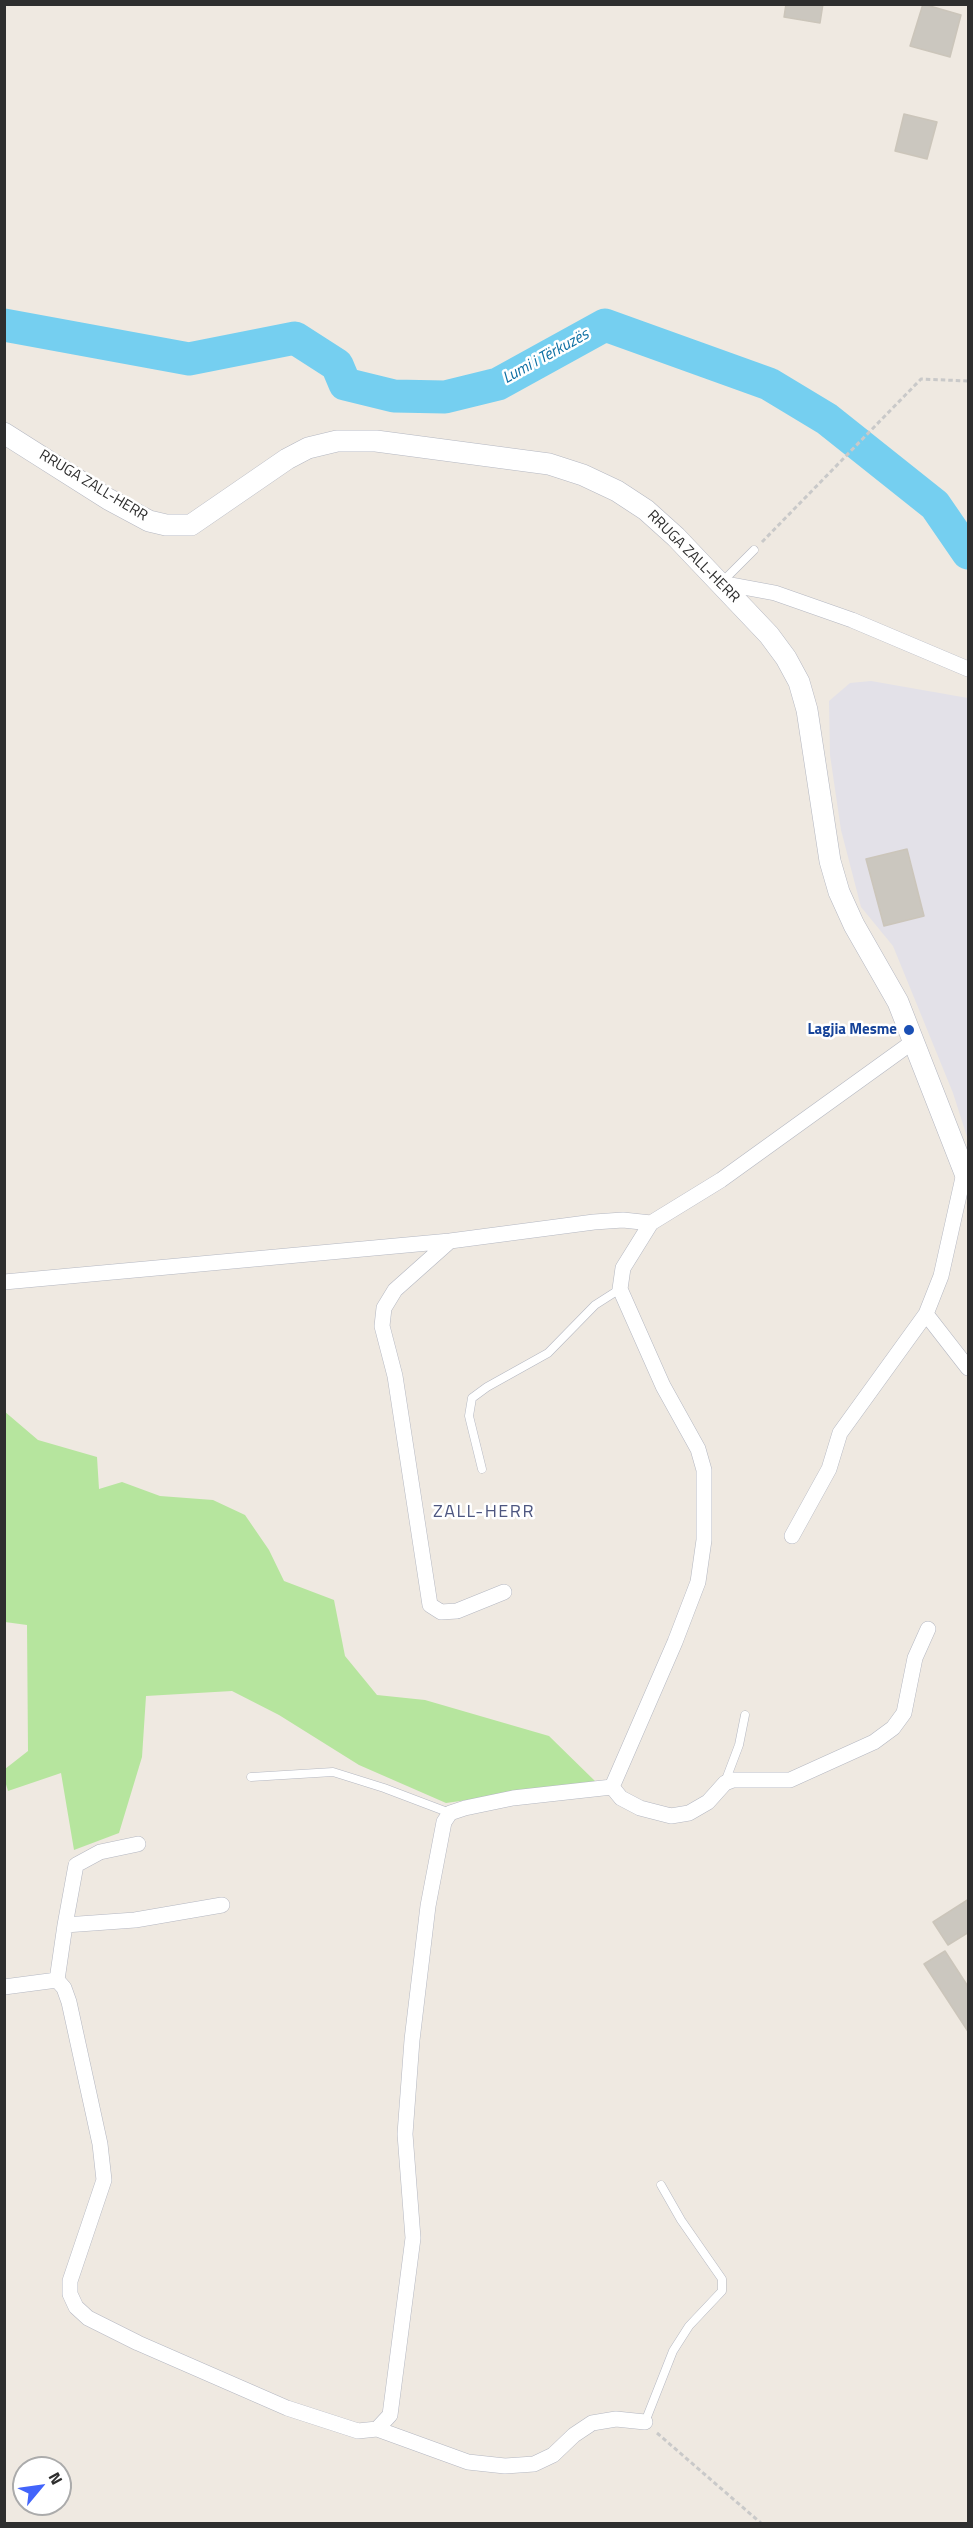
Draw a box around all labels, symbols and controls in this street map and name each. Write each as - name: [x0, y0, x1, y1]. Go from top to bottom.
- water label: Lumi i Tërkuzës: [500, 325, 592, 389]
- street label: RRUGA ZALL-HERR: [36, 447, 150, 525]
- street label: RRUGA ZALL-HERR: [643, 507, 743, 607]
- place label: Lagjia Mesme: [807, 1021, 897, 1039]
- marker: Lagjia Mesme: [902, 1023, 916, 1037]
- district label: ZALL-HERR: [433, 1502, 535, 1524]
- north arrow: [12, 2456, 72, 2516]
- text: N: [43, 2468, 69, 2489]

